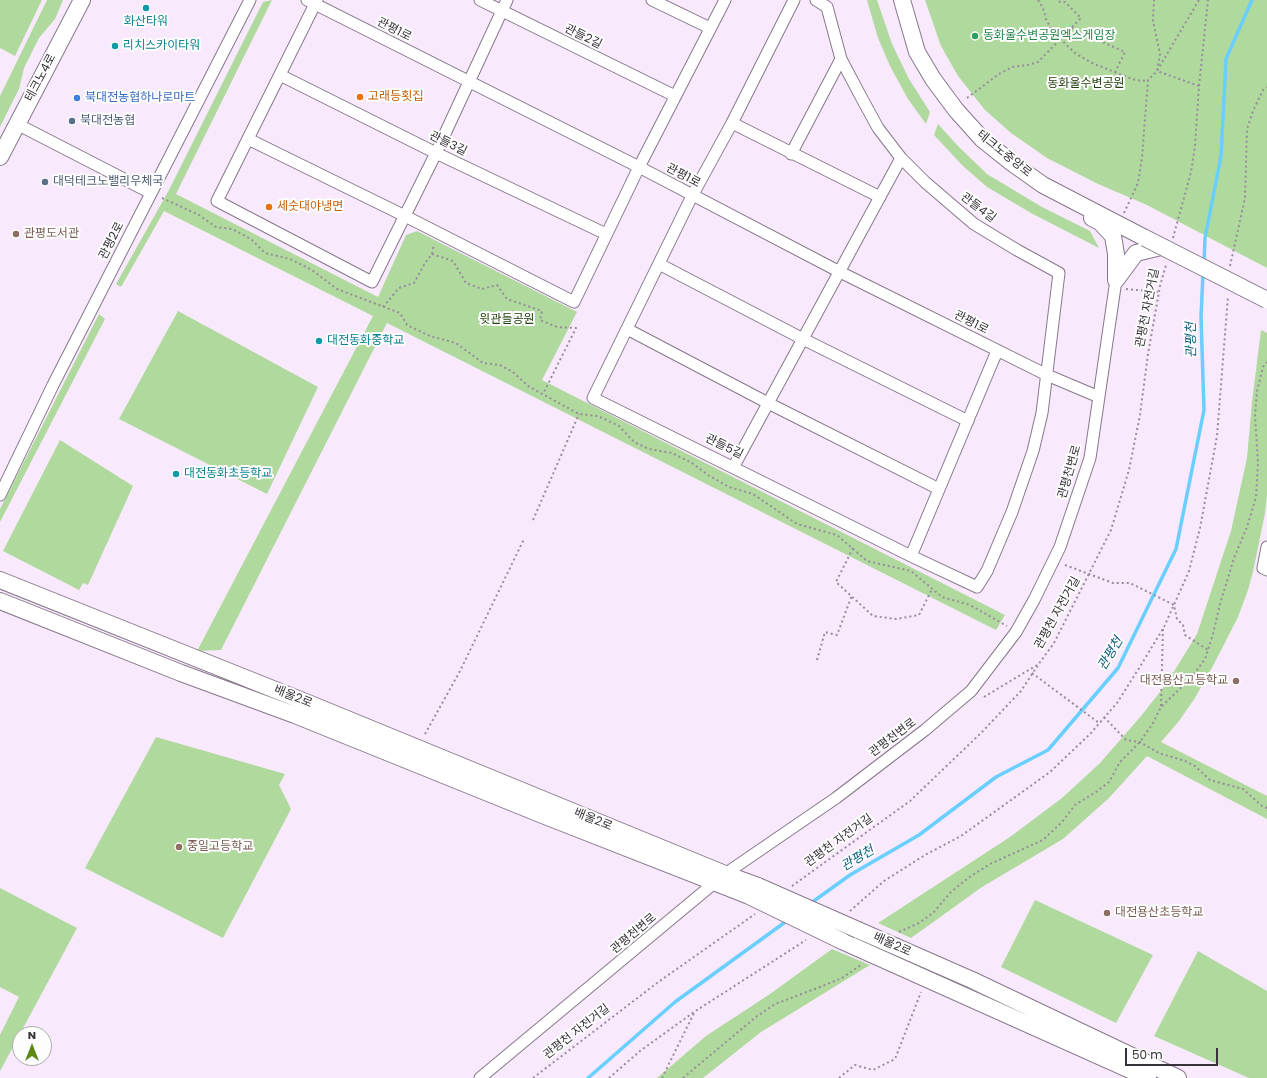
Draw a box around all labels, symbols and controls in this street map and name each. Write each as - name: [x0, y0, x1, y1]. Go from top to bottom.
- marker: 화산타워: [141, 3, 151, 13]
- place label: 화산타워: [124, 15, 168, 29]
- street label: 관평1로: [374, 15, 414, 45]
- street label: 관들2길: [562, 22, 604, 52]
- place label: 동화울수변공원엑스게임장: [983, 29, 1115, 43]
- marker: 동화울수변공원엑스게임장: [970, 31, 980, 41]
- place label: 리치스카이타워: [123, 39, 200, 53]
- marker: 리치스카이타워: [110, 41, 120, 51]
- street label: 테크노4로: [23, 52, 59, 104]
- park label: 동화울수변공원: [1047, 77, 1125, 91]
- place label: 고래등횟집: [368, 90, 423, 104]
- place label: 북대전농협하나로마트: [85, 91, 195, 105]
- marker: 고래등횟집: [355, 92, 365, 102]
- marker: 북대전농협하나로마트: [72, 93, 82, 103]
- place label: 북대전농협: [80, 114, 135, 128]
- marker: 북대전농협: [67, 116, 77, 126]
- street label: 테크노중앙로: [974, 128, 1034, 180]
- street label: 관들3길: [427, 129, 469, 159]
- street label: 관평1로: [663, 161, 703, 191]
- place label: 대덕테크노밸리우체국: [53, 175, 163, 189]
- marker: 대덕테크노밸리우체국: [40, 177, 50, 187]
- street label: 관들4길: [957, 190, 999, 226]
- place label: 세숫대야냉면: [277, 200, 343, 214]
- marker: 세숫대야냉면: [264, 202, 274, 212]
- street label: 관평2로: [97, 220, 127, 262]
- place label: 관평도서관: [24, 227, 79, 241]
- marker: 관평도서관: [11, 229, 21, 239]
- street label: 관평천 자전거길: [1133, 267, 1163, 349]
- street label: 관평1로: [951, 308, 991, 338]
- park label: 윗관들공원: [479, 313, 535, 327]
- water label: 관평천: [1184, 322, 1200, 358]
- place label: 대전동화중학교: [327, 334, 404, 348]
- marker: 대전동화중학교: [314, 336, 324, 346]
- street label: 관들5길: [703, 432, 745, 462]
- street label: 관평천변로: [1055, 443, 1085, 501]
- place label: 대전동화초등학교: [184, 467, 272, 481]
- marker: 대전동화초등학교: [171, 469, 181, 479]
- street label: 관평천 자전거길: [1032, 574, 1084, 652]
- water label: 관평천: [1095, 635, 1127, 673]
- place label: 대전용산고등학교: [1140, 674, 1228, 688]
- marker: 대전용산고등학교: [1231, 676, 1241, 686]
- street label: 배울2로: [272, 683, 314, 711]
- street label: 관평천변로: [867, 716, 919, 760]
- street label: 배울2로: [572, 806, 614, 834]
- street label: 관평천 자전거길: [802, 812, 876, 870]
- place label: 중일고등학교: [187, 840, 253, 854]
- marker: 중일고등학교: [174, 842, 184, 852]
- water label: 관평천: [839, 843, 877, 875]
- place label: 대전용산초등학교: [1115, 906, 1203, 920]
- marker: 대전용산초등학교: [1102, 908, 1112, 918]
- street label: 관평천변로: [608, 911, 660, 957]
- street label: 배울2로: [871, 930, 913, 960]
- street label: 관평천 자전거길: [541, 1002, 613, 1062]
- north arrow: [12, 1026, 52, 1066]
- text: N: [28, 1027, 36, 1043]
- scale bar: [1127, 1040, 1220, 1066]
- text: 50 m: [1132, 1046, 1163, 1063]

